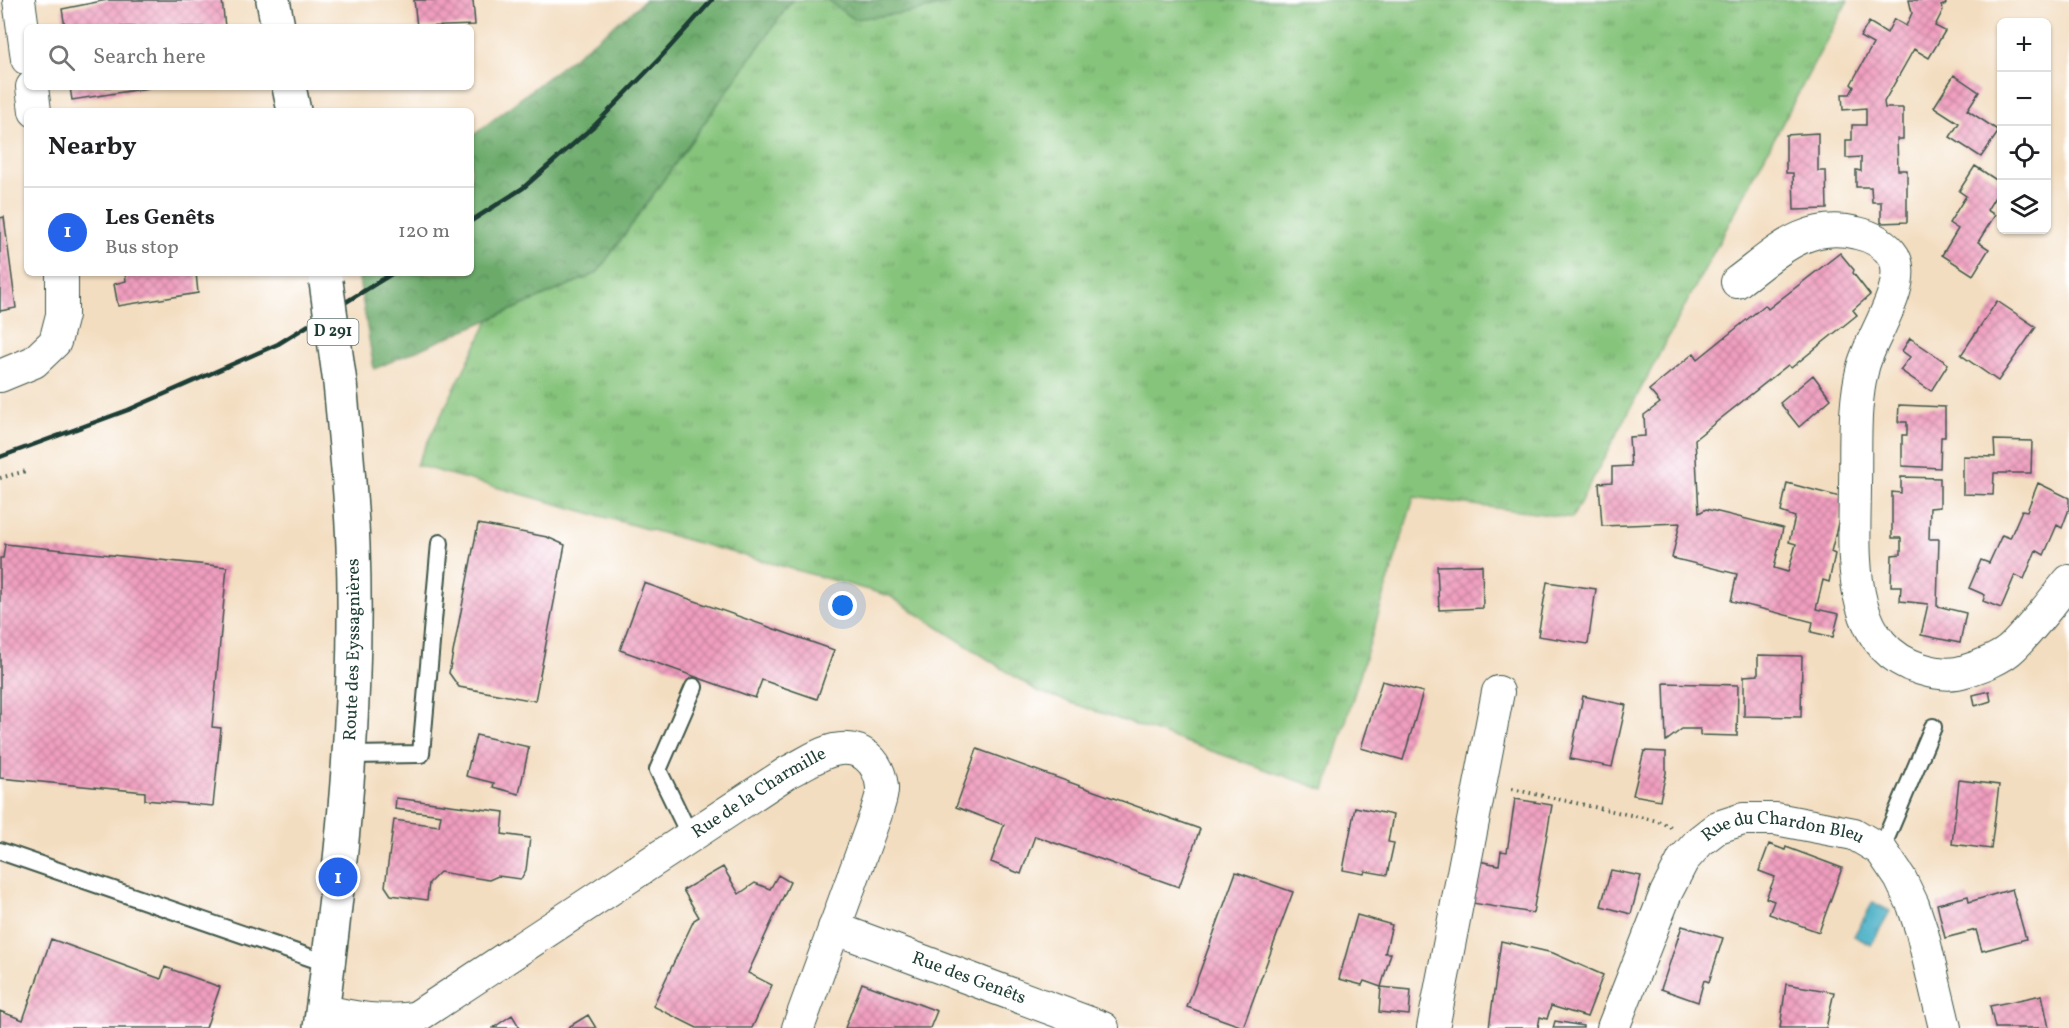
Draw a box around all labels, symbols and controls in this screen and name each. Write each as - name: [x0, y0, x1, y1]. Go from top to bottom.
- map controls: [1997, 18, 2051, 234]
- button: +: [1997, 18, 2051, 72]
- search box: [24, 24, 474, 90]
- icon: search: [45, 41, 78, 74]
- text: Search here: [93, 42, 206, 73]
- button: −: [1997, 72, 2051, 126]
- button: locate: [1997, 126, 2051, 180]
- text: Nearby: [48, 129, 137, 165]
- button: layers: [1997, 180, 2051, 234]
- text: Les Genêts: [105, 203, 215, 234]
- text: 1: [63, 218, 72, 246]
- text: 120 m: [398, 218, 450, 246]
- text: Bus stop: [105, 234, 179, 262]
- road number: D 291: [308, 319, 358, 345]
- street label: Route des Eyssagnières: [337, 558, 367, 742]
- your location: [828, 591, 857, 620]
- street label: Rue de la Charmille: [687, 741, 830, 845]
- text: Rue du Chardon Bleu: [1696, 807, 1869, 850]
- street label: Rue du Chardon Bleu: [1701, 833, 1867, 855]
- pin: 1: [318, 854, 358, 900]
- street label: Rue des Genêts: [909, 946, 1029, 1011]

